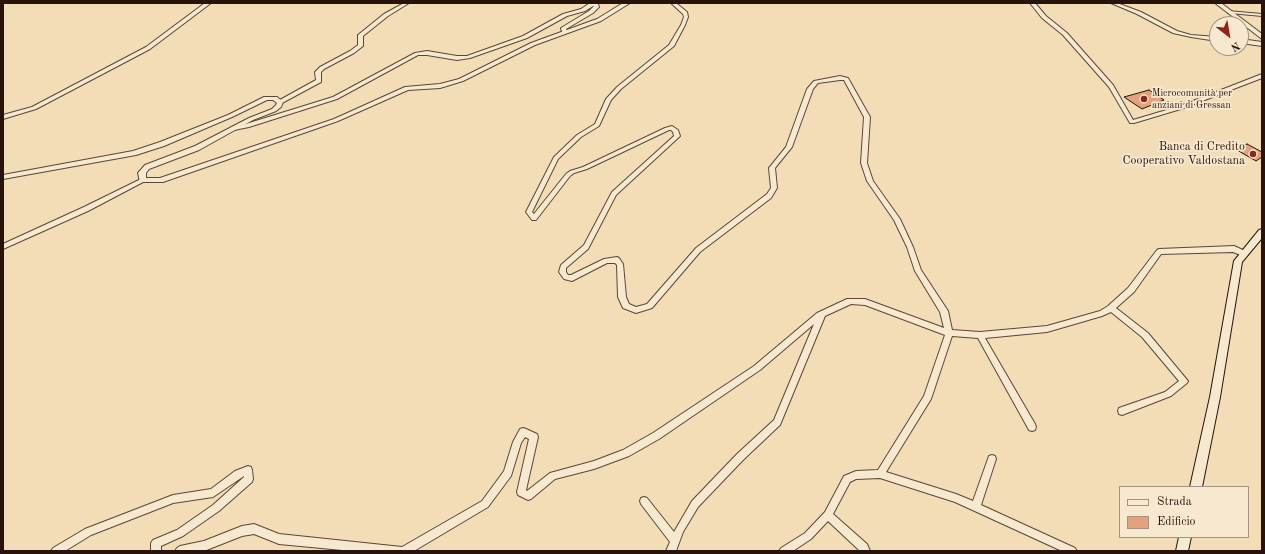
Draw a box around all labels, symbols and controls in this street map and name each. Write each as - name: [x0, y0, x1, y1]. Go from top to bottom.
- north arrow: [1209, 16, 1249, 56]
- text: N: [1228, 39, 1241, 53]
- place label: Microcomunità per anziani di Gressan: [1152, 87, 1232, 110]
- marker: Microcomunità per anziani di Gressan: [1139, 94, 1149, 104]
- place label: Banca di Credito Cooperativo Valdostana: [1123, 140, 1245, 168]
- marker: Banca di Credito Cooperativo Valdostana: [1248, 149, 1258, 159]
- legend: [1119, 486, 1249, 538]
- text: Strada: [1157, 496, 1192, 508]
- text: Edificio: [1157, 516, 1196, 528]

